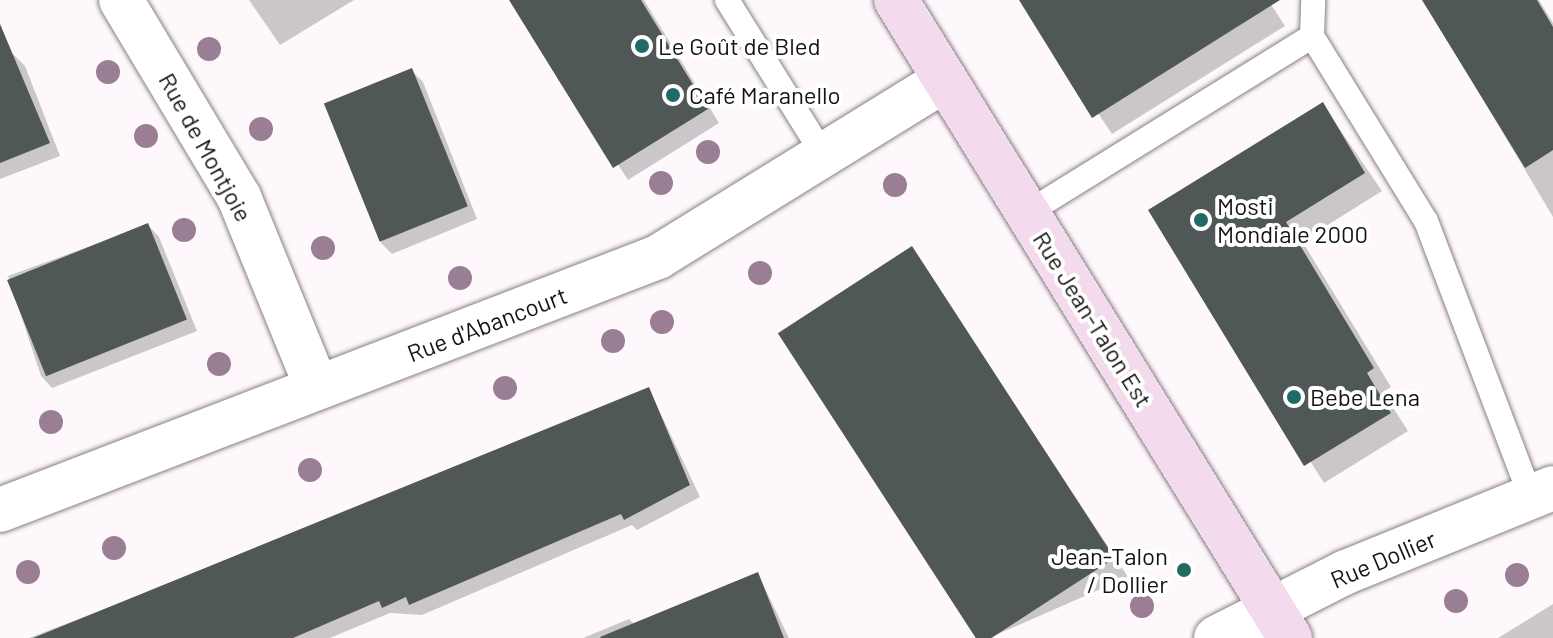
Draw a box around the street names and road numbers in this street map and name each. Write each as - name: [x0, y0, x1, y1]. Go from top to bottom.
- street label: Rue de Montjoie: [153, 68, 259, 226]
- street label: Rue Jean-Talon Est: [1027, 226, 1159, 412]
- street label: Rue d'Abancourt: [403, 280, 571, 368]
- street label: Rue Dollier: [1326, 524, 1440, 594]

